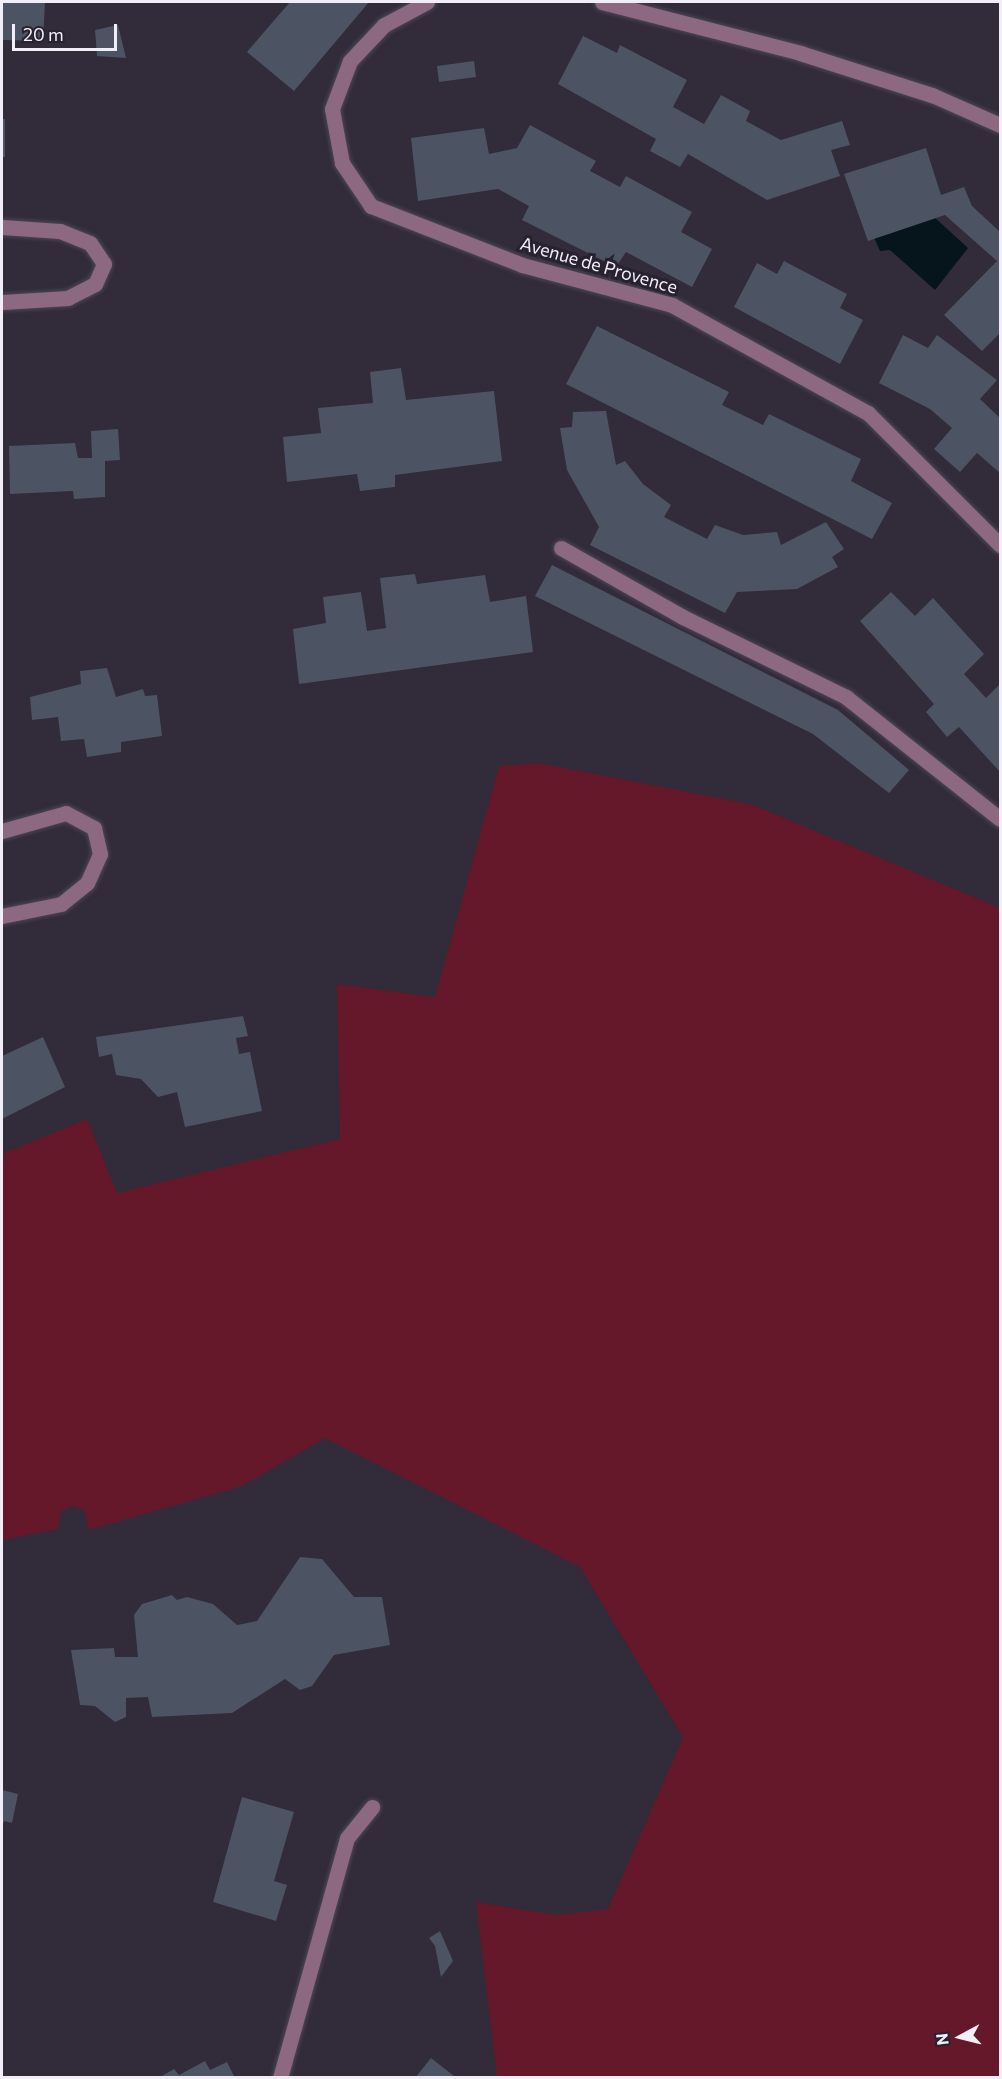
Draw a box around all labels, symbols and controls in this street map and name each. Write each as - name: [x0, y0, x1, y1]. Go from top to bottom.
- scale bar: [15, 12, 120, 50]
- text: 20 m: [23, 23, 64, 45]
- street label: Avenue de Provence: [518, 232, 680, 298]
- north arrow: [930, 2007, 990, 2067]
- text: N: [931, 2032, 952, 2046]

